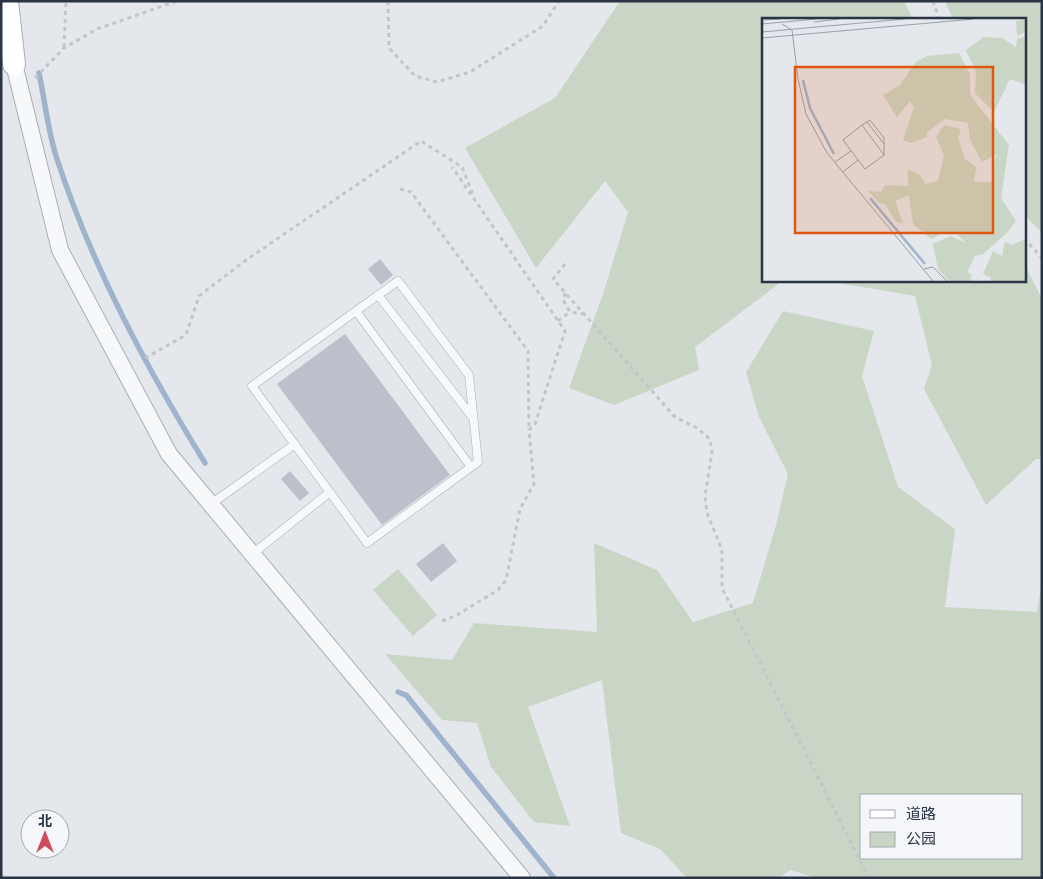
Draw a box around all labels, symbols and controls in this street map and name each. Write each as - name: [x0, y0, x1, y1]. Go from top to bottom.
- inset map: [762, 18, 1026, 281]
- legend: [860, 794, 1023, 859]
- text: 道路: [906, 805, 936, 822]
- north arrow: [20, 809, 70, 859]
- text: 北: [38, 813, 52, 829]
- text: 公园: [906, 830, 936, 847]

